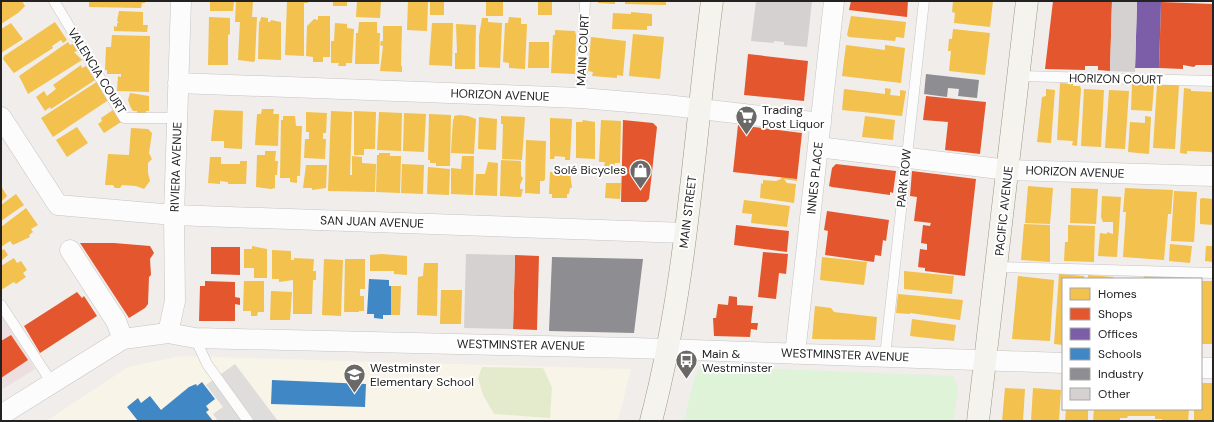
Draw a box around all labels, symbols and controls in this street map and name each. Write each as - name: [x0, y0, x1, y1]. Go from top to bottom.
- street label: MAIN COURT: [573, 13, 593, 86]
- street label: VALENCIA COURT: [64, 25, 130, 117]
- street label: HORIZON COURT: [1069, 70, 1163, 88]
- street label: HORIZON AVENUE: [450, 85, 550, 105]
- place label: Trading Post Liquor: [762, 102, 825, 132]
- supermarket icon: Trading Post Liquor: [733, 104, 759, 137]
- street label: RIVIERA AVENUE: [166, 121, 186, 212]
- street label: INNES PLACE: [803, 141, 827, 215]
- street label: PARK ROW: [893, 147, 915, 208]
- shop icon: Solé Bicycles: [628, 157, 654, 190]
- place label: Solé Bicycles: [554, 162, 626, 178]
- street label: HORIZON AVENUE: [1025, 162, 1125, 182]
- street label: PACIFIC AVENUE: [991, 165, 1017, 257]
- street label: MAIN STREET: [676, 174, 700, 249]
- street label: SAN JUAN AVENUE: [320, 212, 424, 232]
- legend: [1062, 278, 1202, 410]
- text: Homes: [1098, 286, 1137, 302]
- text: Shops: [1098, 306, 1133, 322]
- text: Offices: [1098, 326, 1138, 342]
- street label: WESTMINSTER AVENUE: [457, 336, 585, 354]
- street label: WESTMINSTER AVENUE: [781, 345, 910, 365]
- place label: Main & Westminster: [702, 346, 773, 376]
- text: Schools: [1098, 346, 1142, 362]
- bus stop icon: Main & Westminster: [673, 348, 699, 381]
- place label: Westminster Elementary School: [370, 360, 474, 390]
- school or university icon: Westminster Elementary School: [342, 362, 368, 395]
- text: Industry: [1098, 366, 1144, 382]
- text: Other: [1098, 386, 1131, 402]

